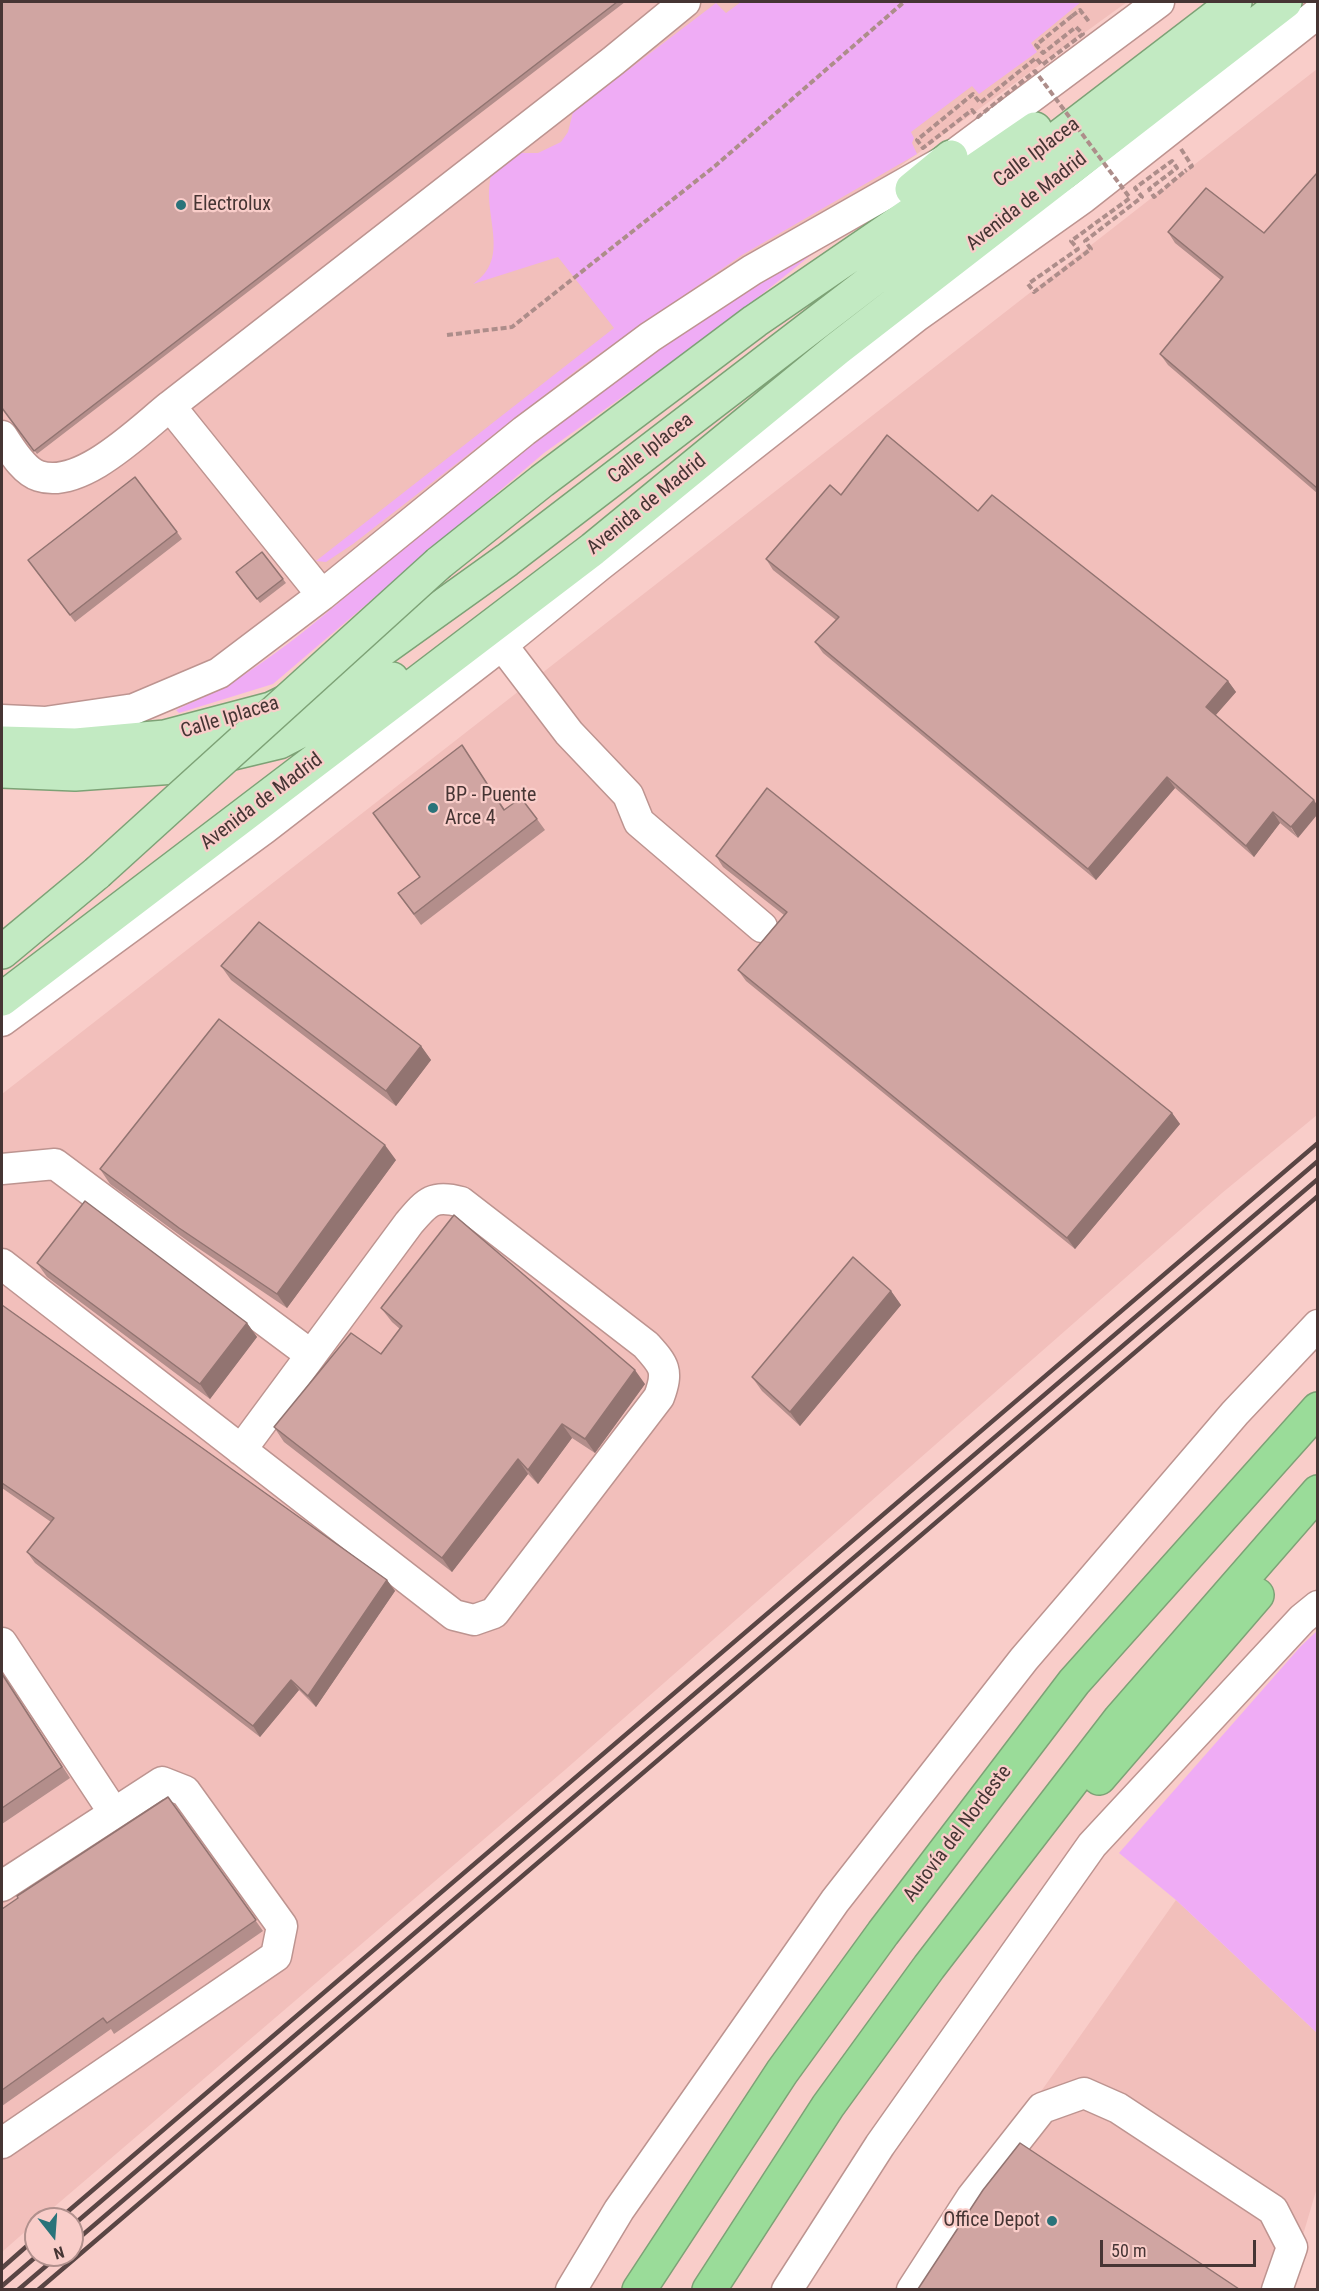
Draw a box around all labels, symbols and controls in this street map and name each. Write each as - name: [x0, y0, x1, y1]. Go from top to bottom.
- street label: Calle Iplacea: [989, 113, 1085, 193]
- street label: Avenida de Madrid: [962, 148, 1092, 256]
- place label: Electrolux: [193, 193, 271, 217]
- marker: Electrolux: [174, 198, 188, 212]
- street label: Calle Iplacea: [604, 408, 698, 490]
- street label: Avenida de Madrid: [583, 450, 711, 560]
- street label: Calle Iplacea: [178, 692, 282, 744]
- street label: Avenida de Madrid: [196, 748, 328, 856]
- place label: BP - Puente Arce 4: [445, 784, 536, 831]
- marker: BP - Puente Arce 4: [426, 801, 440, 815]
- street label: Autovía del Nordeste: [899, 1761, 1017, 1907]
- north arrow: [24, 2207, 84, 2267]
- place label: Office Depot: [943, 2209, 1040, 2233]
- marker: Office Depot: [1045, 2214, 1059, 2228]
- scale bar: [1103, 2228, 1259, 2266]
- text: 50 m: [1111, 2240, 1146, 2261]
- text: N: [51, 2242, 66, 2263]

